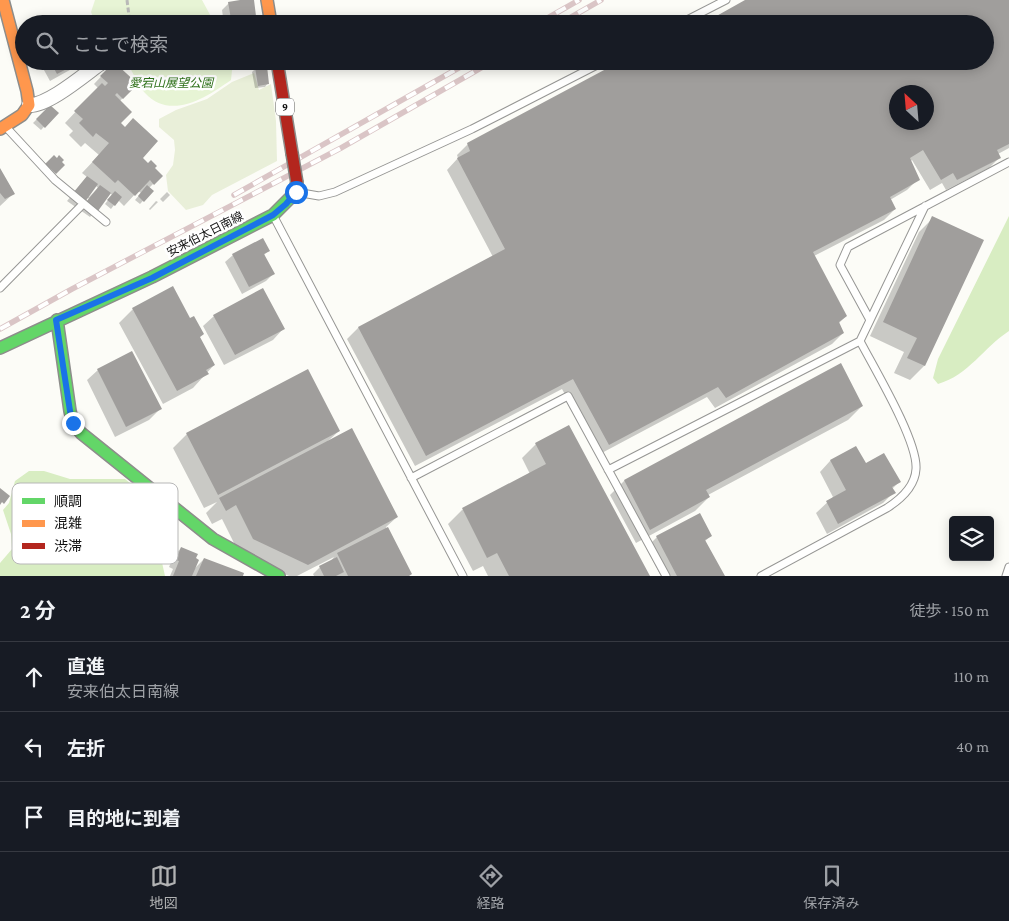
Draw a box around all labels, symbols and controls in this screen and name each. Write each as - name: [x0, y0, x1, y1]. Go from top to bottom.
- search box: [15, 15, 994, 70]
- icon: search: [33, 29, 61, 57]
- text: ここで検索: [73, 34, 168, 55]
- park label: 愛宕山展望公園: [129, 76, 215, 90]
- north arrow: [889, 85, 934, 130]
- road number: 9: [276, 98, 294, 115]
- route start: [285, 181, 308, 204]
- street label: 安来伯太日南線: [164, 209, 246, 259]
- route end: [62, 412, 85, 435]
- legend: [12, 483, 178, 564]
- text: 順調: [54, 493, 82, 509]
- text: 混雑: [54, 515, 82, 531]
- map controls: [949, 516, 994, 561]
- button: layers: [949, 516, 994, 561]
- text: 渋滞: [54, 538, 82, 554]
- text: 2 分: [20, 599, 56, 623]
- text: 徒歩 · 150 m: [909, 602, 989, 619]
- text: 直進: [67, 656, 105, 677]
- icon: ahead: [20, 663, 48, 691]
- text: 110 m: [953, 668, 989, 685]
- text: 安来伯太日南線: [67, 683, 179, 700]
- icon: left: [20, 733, 48, 761]
- text: 左折: [67, 738, 105, 759]
- text: 40 m: [956, 738, 989, 755]
- icon: arrive: [20, 803, 48, 831]
- text: 目的地に到着: [67, 808, 181, 829]
- tab: 地図: [150, 862, 178, 912]
- tab: 経路: [477, 862, 505, 912]
- tab: 保存済み: [804, 862, 860, 912]

